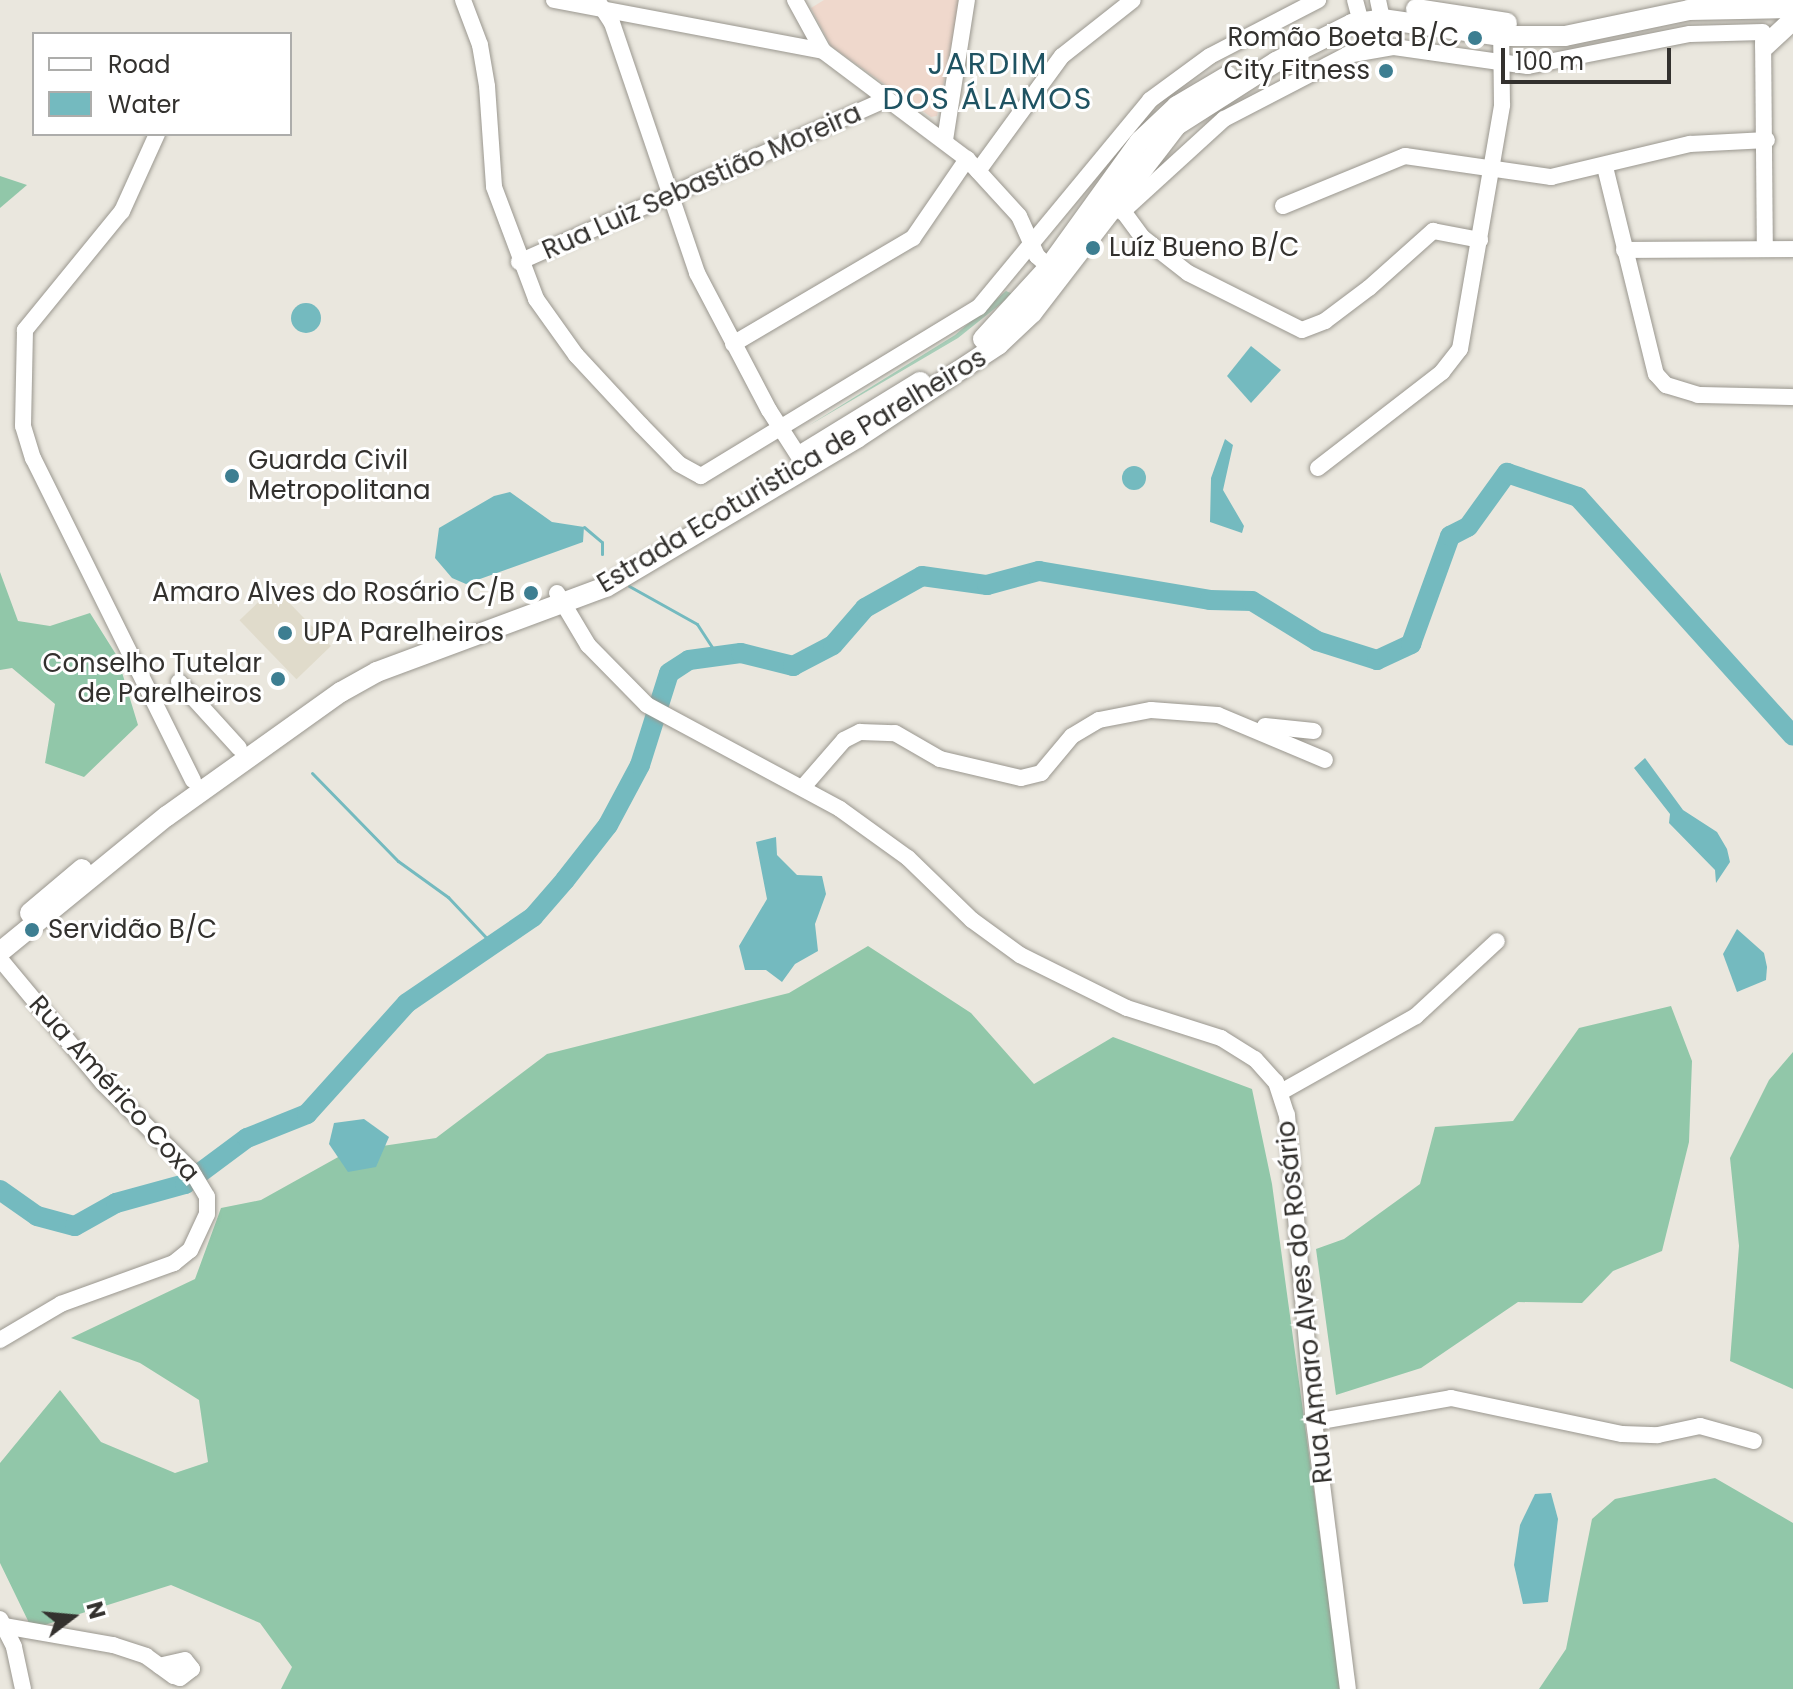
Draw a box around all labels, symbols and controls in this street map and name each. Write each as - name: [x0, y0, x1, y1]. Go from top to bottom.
- place label: Romão Boeta B/C: [1228, 22, 1459, 54]
- marker: Romão Boeta B/C: [1466, 29, 1484, 47]
- legend: [32, 32, 292, 136]
- scale bar: [1505, 32, 1675, 82]
- text: 100 m: [1515, 45, 1584, 78]
- district label: JARDIM DOS ÁLAMOS: [883, 46, 1093, 116]
- text: Road: [108, 48, 170, 81]
- place label: City Fitness: [1224, 55, 1370, 87]
- marker: City Fitness: [1377, 62, 1395, 80]
- text: Water: [108, 88, 180, 121]
- street label: Rua Luiz Sebastião Moreira: [538, 97, 866, 267]
- place label: Luíz Bueno B/C: [1109, 232, 1299, 264]
- marker: Luíz Bueno B/C: [1084, 239, 1102, 257]
- street label: Estrada Ecoturistica de Parelheiros: [592, 342, 992, 600]
- place label: Guarda Civil Metropolitana: [248, 445, 431, 506]
- marker: Guarda Civil Metropolitana: [223, 467, 241, 485]
- place label: Amaro Alves do Rosário C/B: [152, 577, 515, 609]
- marker: Amaro Alves do Rosário C/B: [522, 584, 540, 602]
- place label: UPA Parelheiros: [303, 617, 504, 649]
- marker: UPA Parelheiros: [274, 622, 296, 644]
- place label: Conselho Tutelar de Parelheiros: [42, 648, 262, 710]
- marker: Conselho Tutelar de Parelheiros: [269, 670, 287, 688]
- place label: Servidão B/C: [48, 914, 217, 946]
- marker: Servidão B/C: [23, 921, 41, 939]
- street label: Rua Américo Coxa: [22, 990, 206, 1188]
- street label: Rua Amaro Alves do Rosário: [1270, 1119, 1340, 1485]
- north arrow: [32, 1577, 112, 1657]
- text: N: [78, 1598, 113, 1622]

